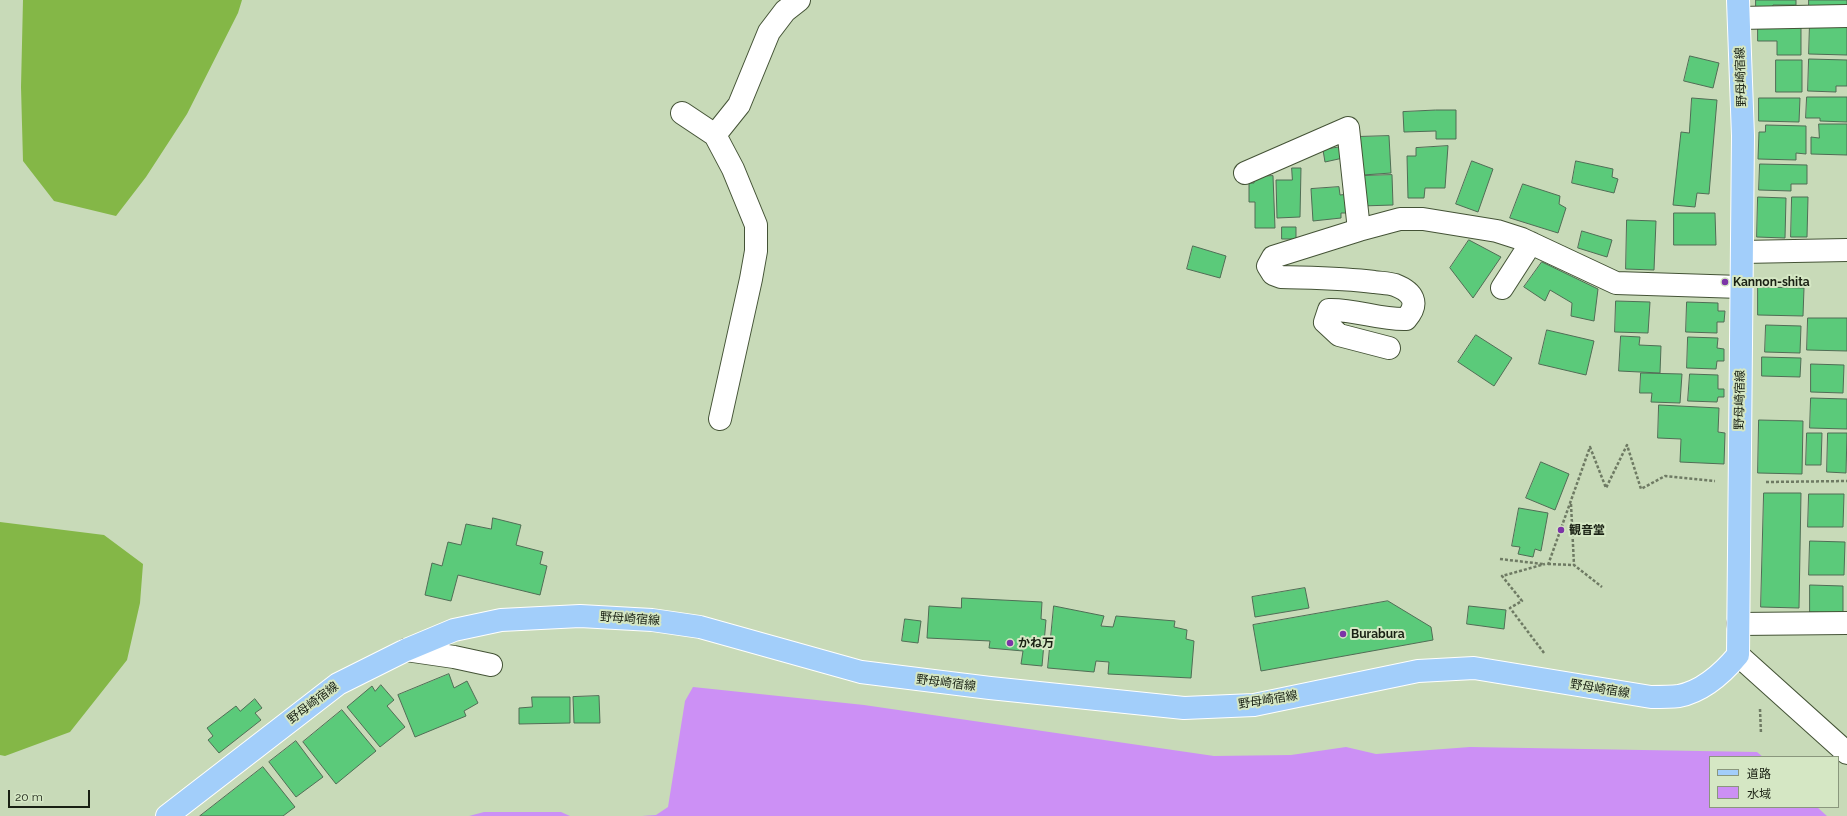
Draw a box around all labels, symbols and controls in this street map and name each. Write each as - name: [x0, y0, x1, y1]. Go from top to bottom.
- street label: 野母崎宿線: [1733, 47, 1749, 107]
- place label: Kannon-shita: [1733, 275, 1810, 289]
- marker: Kannon-shita: [1720, 277, 1730, 287]
- street label: 野母崎宿線: [1732, 370, 1748, 430]
- place label: 観音堂: [1569, 523, 1605, 537]
- marker: 観音堂: [1556, 525, 1566, 535]
- street label: 野母崎宿線: [600, 610, 660, 628]
- place label: Burabura: [1351, 627, 1405, 641]
- marker: Burabura: [1338, 629, 1348, 639]
- place label: かね万: [1018, 636, 1054, 650]
- marker: かね万: [1005, 638, 1015, 648]
- street label: 野母崎宿線: [915, 672, 977, 694]
- street label: 野母崎宿線: [1569, 677, 1631, 701]
- street label: 野母崎宿線: [285, 679, 341, 727]
- street label: 野母崎宿線: [1237, 688, 1299, 712]
- legend: [1709, 756, 1839, 808]
- text: 道路: [1747, 767, 1771, 781]
- scale bar: [10, 782, 92, 808]
- text: 水域: [1747, 787, 1771, 801]
- text: 20 m: [15, 790, 43, 804]

